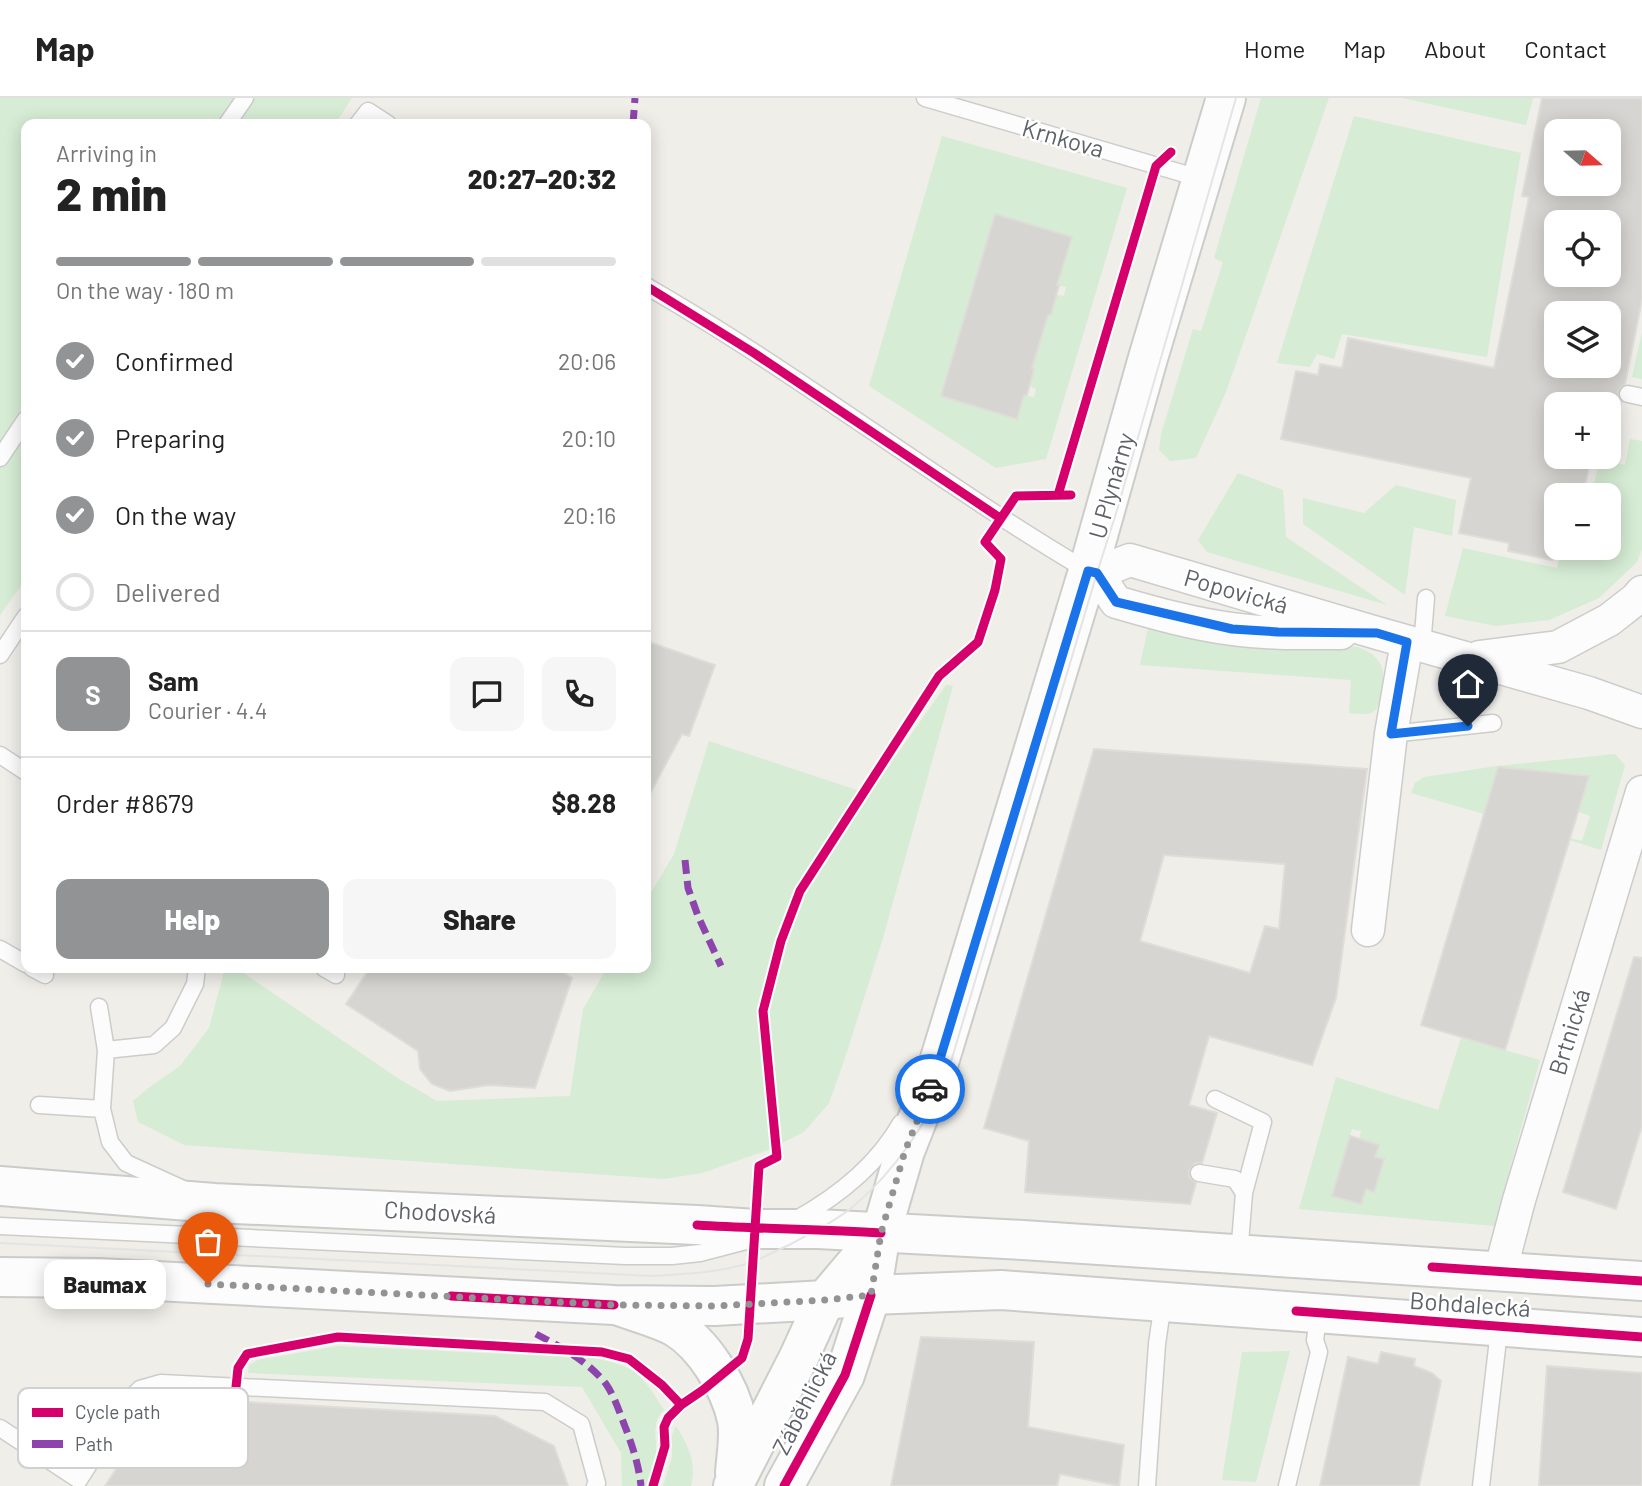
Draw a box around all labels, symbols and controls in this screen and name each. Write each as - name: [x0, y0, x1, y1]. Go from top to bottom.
- text: Map: [35, 28, 95, 68]
- text: Home: [1244, 34, 1305, 63]
- text: Map: [1343, 34, 1386, 63]
- text: About: [1424, 34, 1486, 63]
- text: Contact: [1524, 34, 1607, 63]
- street label: Krnkova: [1019, 112, 1108, 163]
- north arrow: [1544, 119, 1620, 196]
- map controls: [1544, 119, 1621, 560]
- text: Arriving in: [56, 139, 157, 167]
- text: 20:27–20:32: [468, 163, 616, 194]
- text: 2 min: [56, 165, 167, 220]
- button: locate: [1544, 210, 1621, 287]
- text: On the way · 180 m: [56, 276, 234, 304]
- button: layers: [1544, 301, 1621, 378]
- icon: check: [56, 342, 94, 380]
- text: Confirmed: [115, 345, 234, 376]
- text: 20:06: [558, 347, 616, 375]
- button: +: [1544, 392, 1621, 469]
- icon: check: [56, 419, 94, 457]
- text: Preparing: [115, 422, 225, 453]
- text: 20:10: [562, 424, 616, 452]
- street label: U Plynárny: [1082, 429, 1139, 542]
- button: −: [1544, 483, 1621, 560]
- icon: check: [56, 496, 94, 534]
- text: On the way: [115, 499, 236, 530]
- text: 20:16: [563, 501, 616, 529]
- street label: Popovická: [1181, 562, 1292, 619]
- text: Delivered: [115, 576, 221, 607]
- pin: [1438, 654, 1498, 726]
- button: chat: [450, 657, 524, 731]
- button: phone: [542, 657, 616, 731]
- text: Sam: [148, 665, 199, 696]
- icon: home: [1449, 665, 1487, 703]
- text: S: [85, 679, 101, 710]
- text: Courier · 4.4: [148, 696, 267, 724]
- text: Order #8679: [56, 787, 194, 818]
- text: $8.28: [551, 787, 616, 818]
- button: Help: [56, 879, 329, 959]
- button: Share: [343, 879, 616, 959]
- street label: Brtnická: [1542, 985, 1595, 1078]
- courier: [895, 1054, 965, 1124]
- icon: car: [911, 1070, 949, 1108]
- street label: Chodovská: [383, 1194, 497, 1229]
- pin: [178, 1212, 238, 1284]
- icon: bag: [189, 1223, 227, 1261]
- callout: Baumax: [44, 1260, 166, 1308]
- text: Baumax: [63, 1270, 147, 1298]
- street label: Bohdalecká: [1409, 1285, 1532, 1322]
- street label: Záběhlická: [765, 1346, 842, 1459]
- legend: [18, 1388, 248, 1468]
- text: Cycle path: [75, 1400, 160, 1423]
- text: Path: [75, 1432, 113, 1455]

